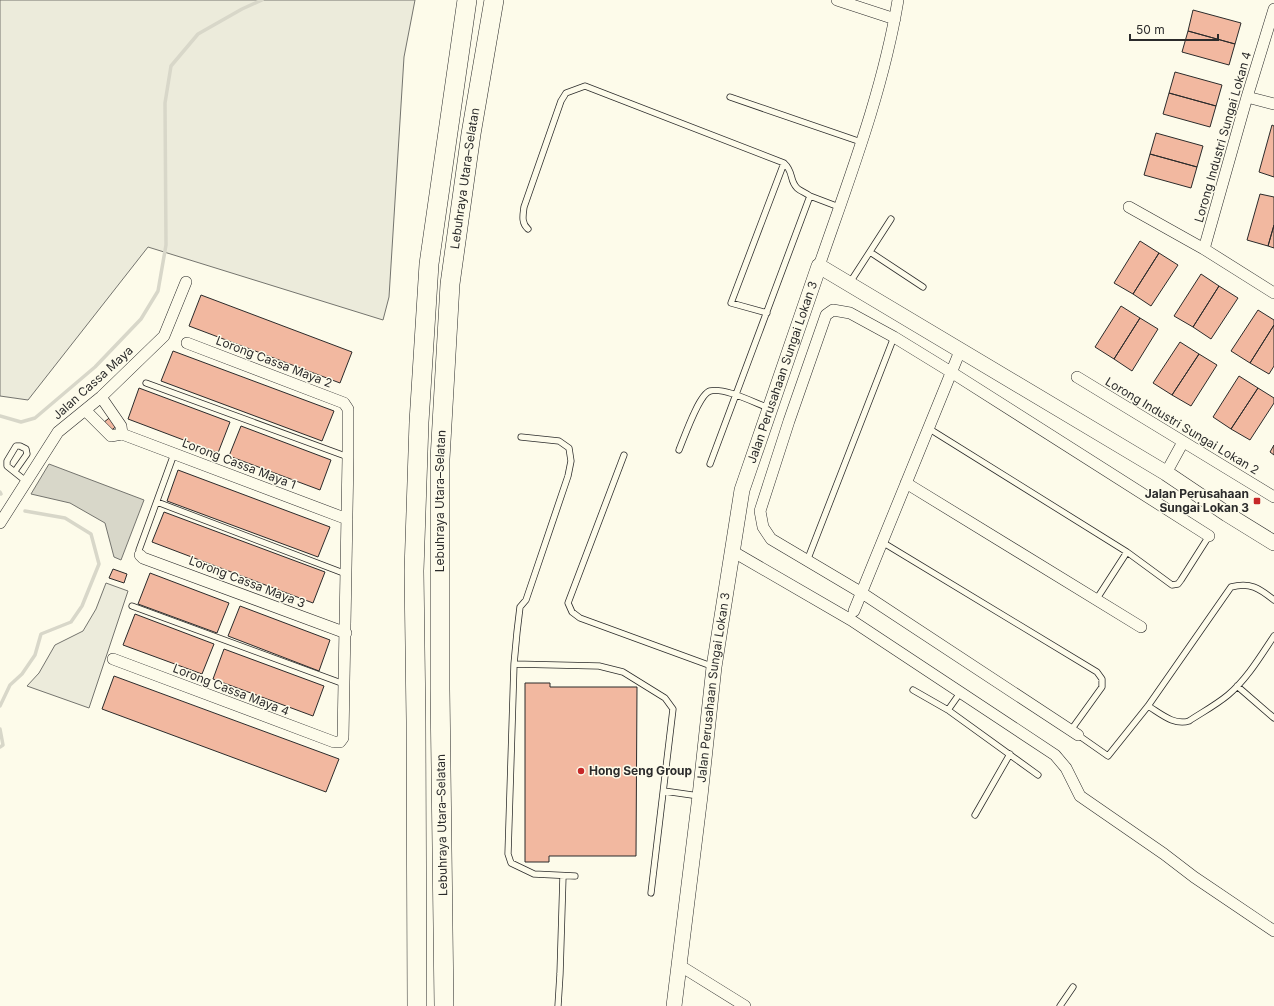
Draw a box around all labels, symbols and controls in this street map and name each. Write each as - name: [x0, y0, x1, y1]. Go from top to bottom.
- scale bar: [1130, 16, 1218, 42]
- text: 50 m: [1136, 22, 1165, 37]
- street label: Lorong Industri Sungai Lokan 4: [1191, 49, 1254, 224]
- street label: Lebuhraya Utara–Selatan: [447, 107, 482, 250]
- street label: Jalan Perusahaan Sungai Lokan 3: [744, 279, 820, 465]
- street label: Lorong Cassa Maya 2: [214, 332, 334, 391]
- street label: Jalan Cassa Maya: [49, 343, 136, 423]
- street label: Lorong Industri Sungai Lokan 2: [1103, 374, 1262, 477]
- street label: Lebuhraya Utara–Selatan: [432, 429, 449, 572]
- street label: Lorong Cassa Maya 1: [180, 435, 298, 492]
- place label: Jalan Perusahaan Sungai Lokan 3: [1145, 486, 1249, 515]
- marker: Jalan Perusahaan Sungai Lokan 3: [1252, 496, 1262, 506]
- street label: Lorong Cassa Maya 3: [187, 552, 307, 611]
- street label: Jalan Perusahaan Sungai Lokan 3: [694, 591, 733, 783]
- street label: Lorong Cassa Maya 4: [171, 660, 292, 719]
- street label: Lebuhraya Utara–Selatan: [433, 754, 450, 896]
- place label: Hong Seng Group: [589, 763, 693, 778]
- marker: Hong Seng Group: [576, 766, 586, 776]

